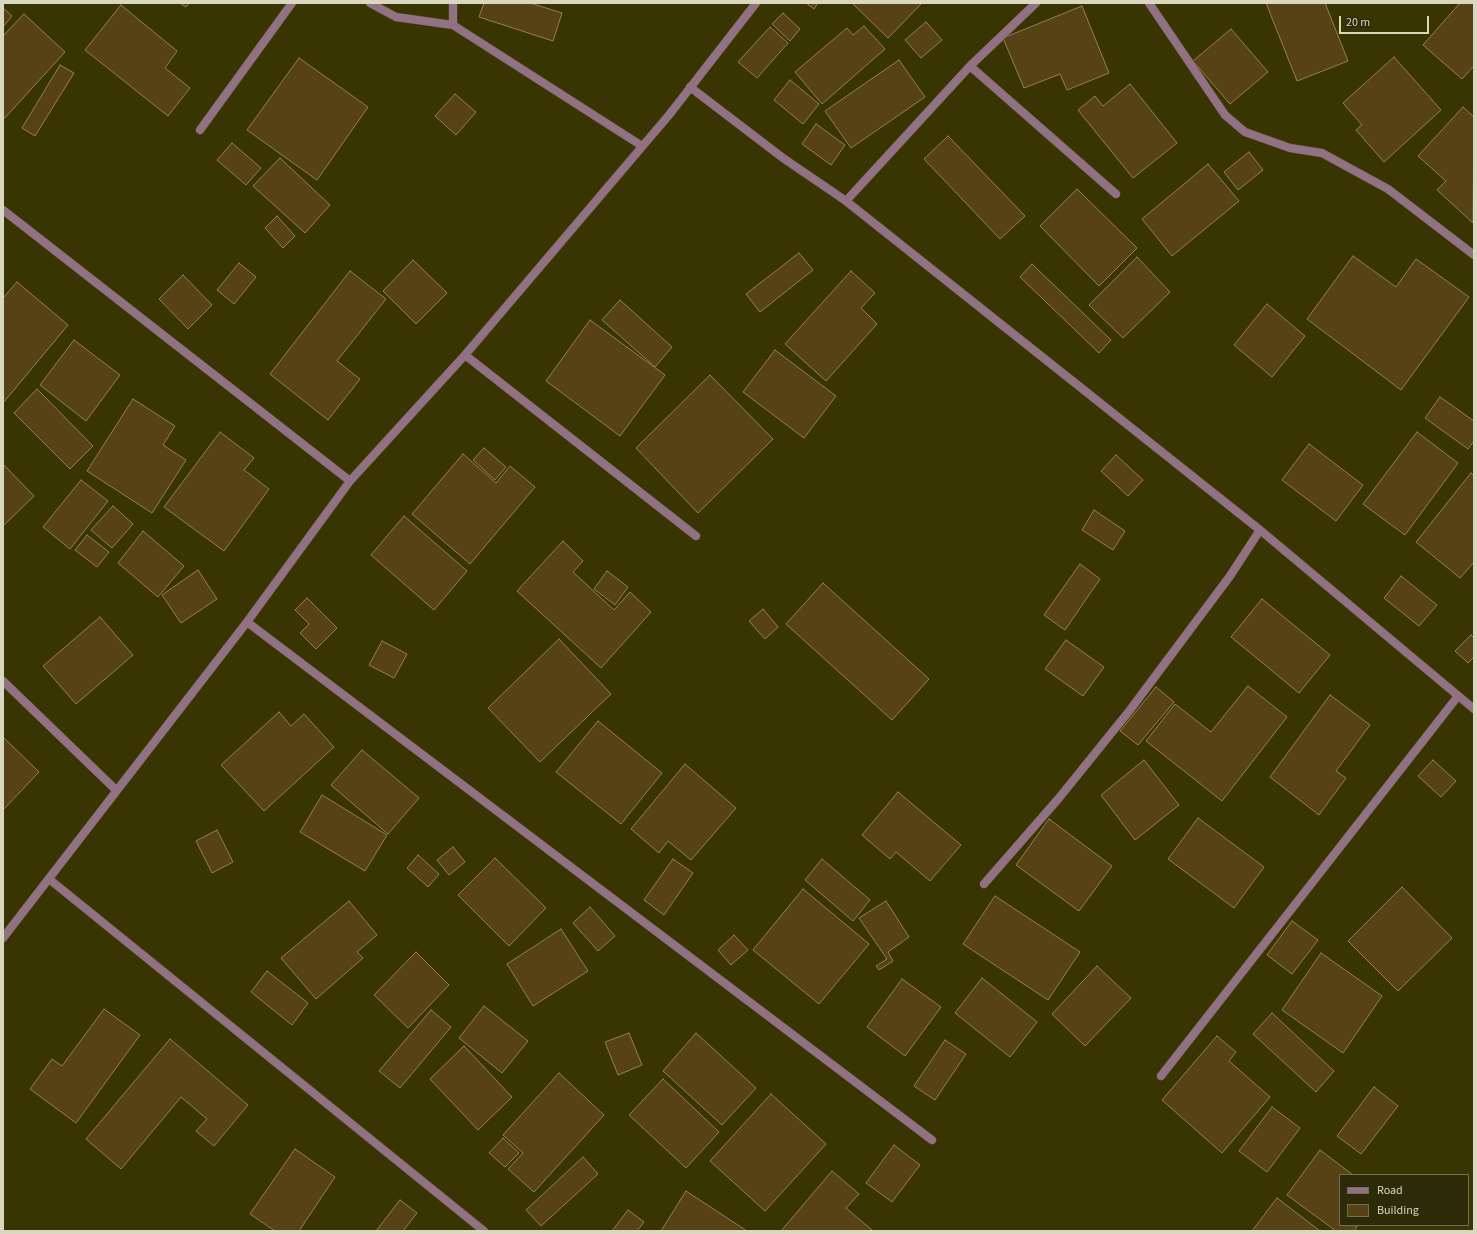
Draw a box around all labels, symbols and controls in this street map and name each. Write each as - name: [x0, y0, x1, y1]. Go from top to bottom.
- scale bar: [1341, 8, 1431, 34]
- text: 20 m: [1346, 14, 1370, 31]
- legend: [1339, 1174, 1469, 1226]
- text: Road: [1377, 1182, 1403, 1199]
- text: Building: [1377, 1202, 1419, 1219]

